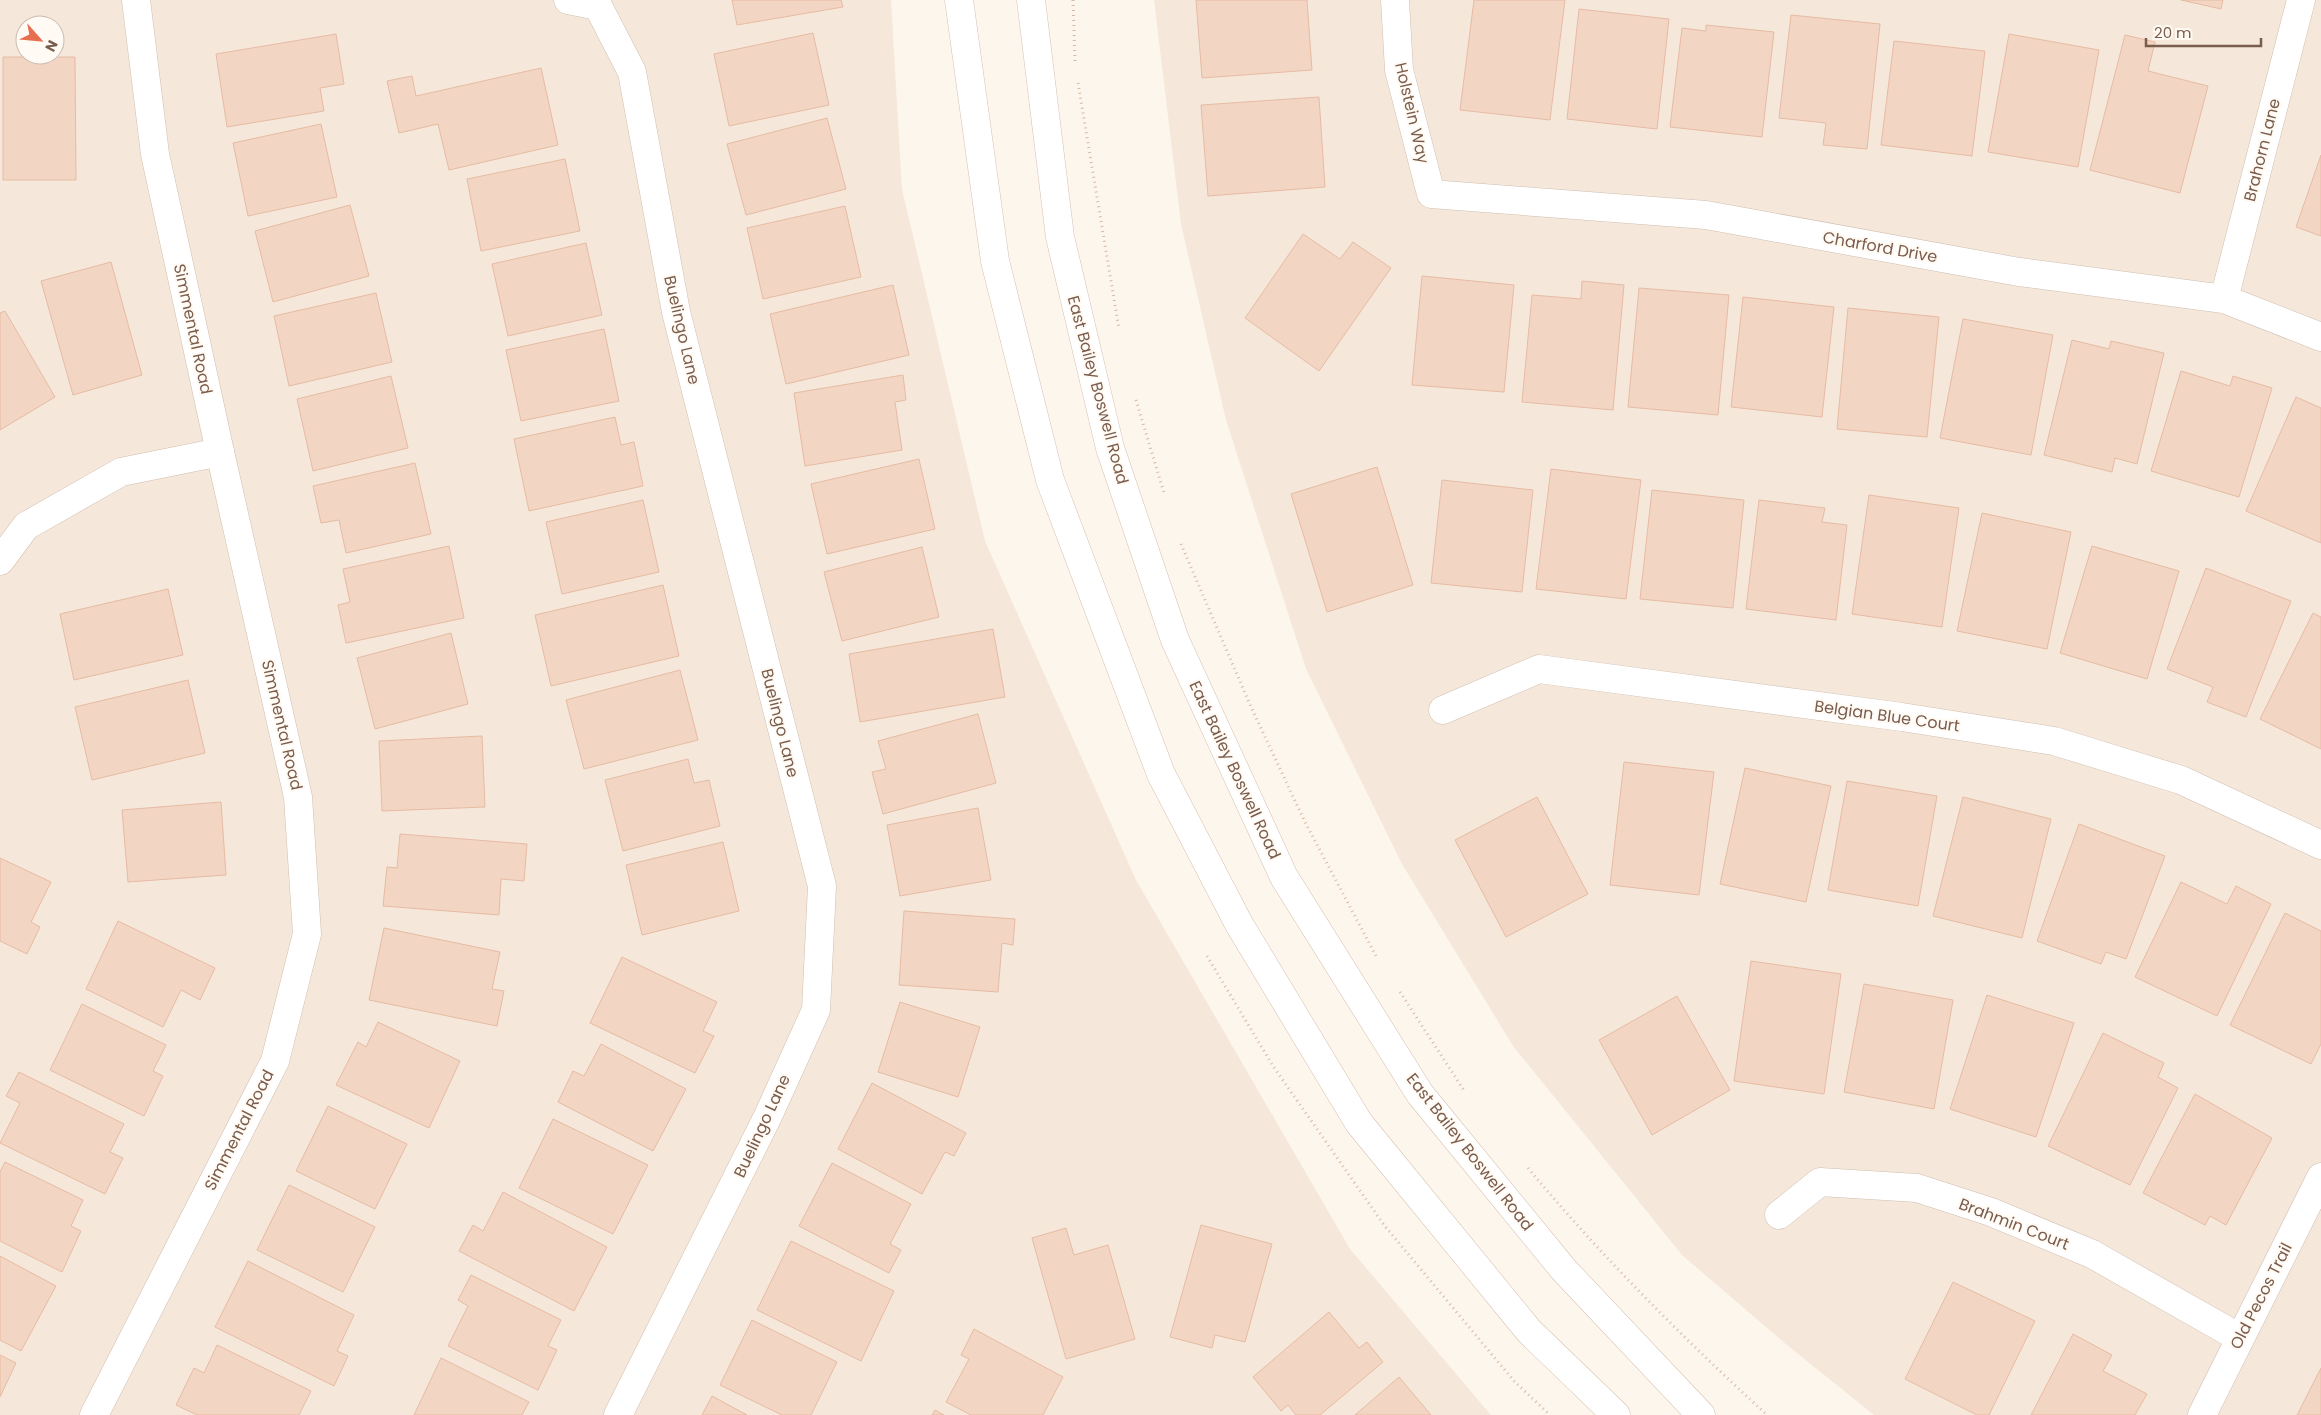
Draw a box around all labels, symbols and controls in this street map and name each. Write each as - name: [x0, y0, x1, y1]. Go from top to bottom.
- north arrow: [15, 15, 65, 65]
- scale bar: [2146, 15, 2261, 47]
- text: 20 m: [2154, 22, 2192, 43]
- text: N: [40, 37, 63, 55]
- street label: Holstein Way: [1389, 60, 1435, 166]
- street label: Brahorn Lane: [2238, 96, 2286, 204]
- street label: Charford Drive: [1821, 226, 1939, 268]
- street label: Simmental Road: [168, 262, 218, 396]
- street label: Buelingo Lane: [658, 273, 706, 387]
- street label: East Bailey Boswell Road: [1062, 293, 1134, 487]
- street label: Simmental Road: [256, 658, 308, 792]
- street label: Buelingo Lane: [755, 666, 805, 780]
- street label: East Bailey Boswell Road: [1184, 677, 1286, 863]
- street label: Belgian Blue Court: [1813, 694, 1961, 738]
- street label: Simmental Road: [199, 1066, 279, 1194]
- street label: East Bailey Boswell Road: [1401, 1068, 1539, 1236]
- street label: Buelingo Lane: [728, 1071, 796, 1181]
- street label: Brahmin Court: [1956, 1192, 2073, 1256]
- street label: Old Pecos Trail: [2224, 1239, 2298, 1353]

